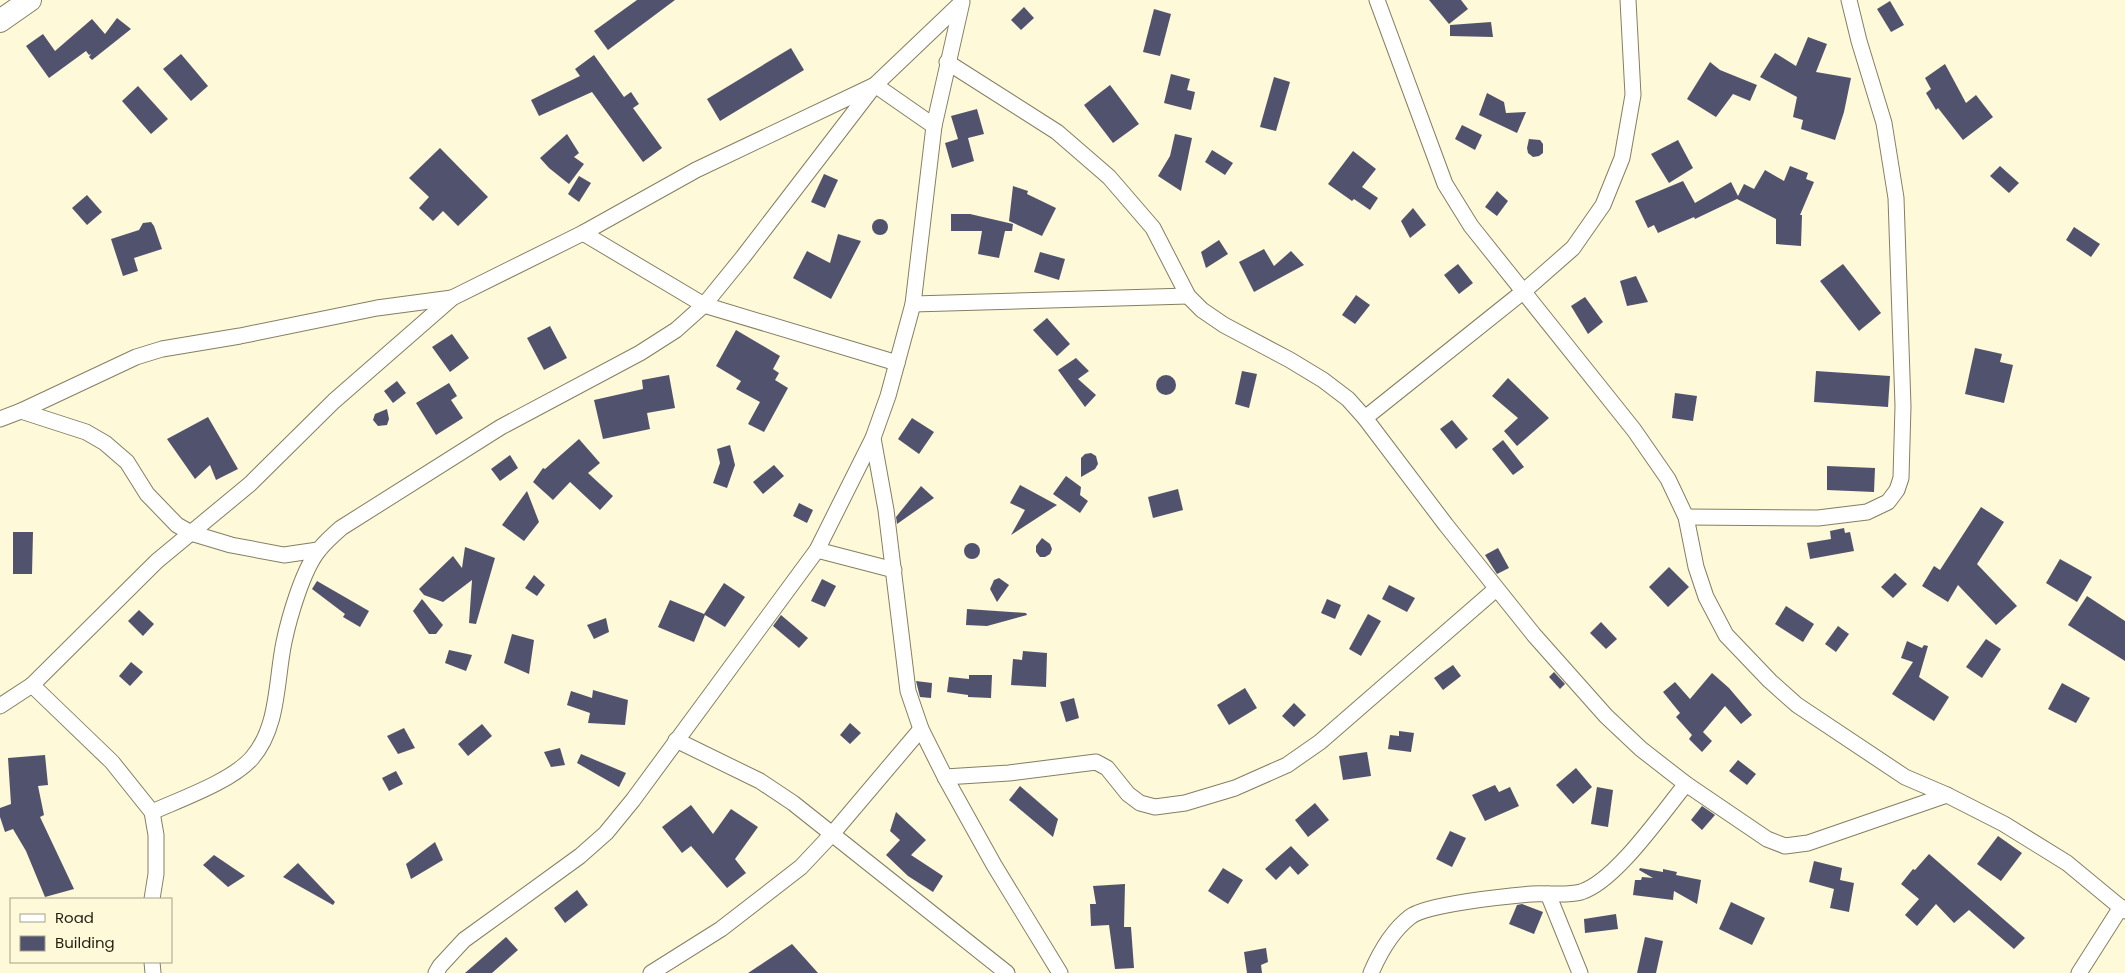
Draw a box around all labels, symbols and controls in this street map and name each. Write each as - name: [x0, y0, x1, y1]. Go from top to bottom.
- legend: [10, 898, 172, 963]
- text: Road: [55, 907, 94, 928]
- text: Building: [55, 932, 115, 953]

